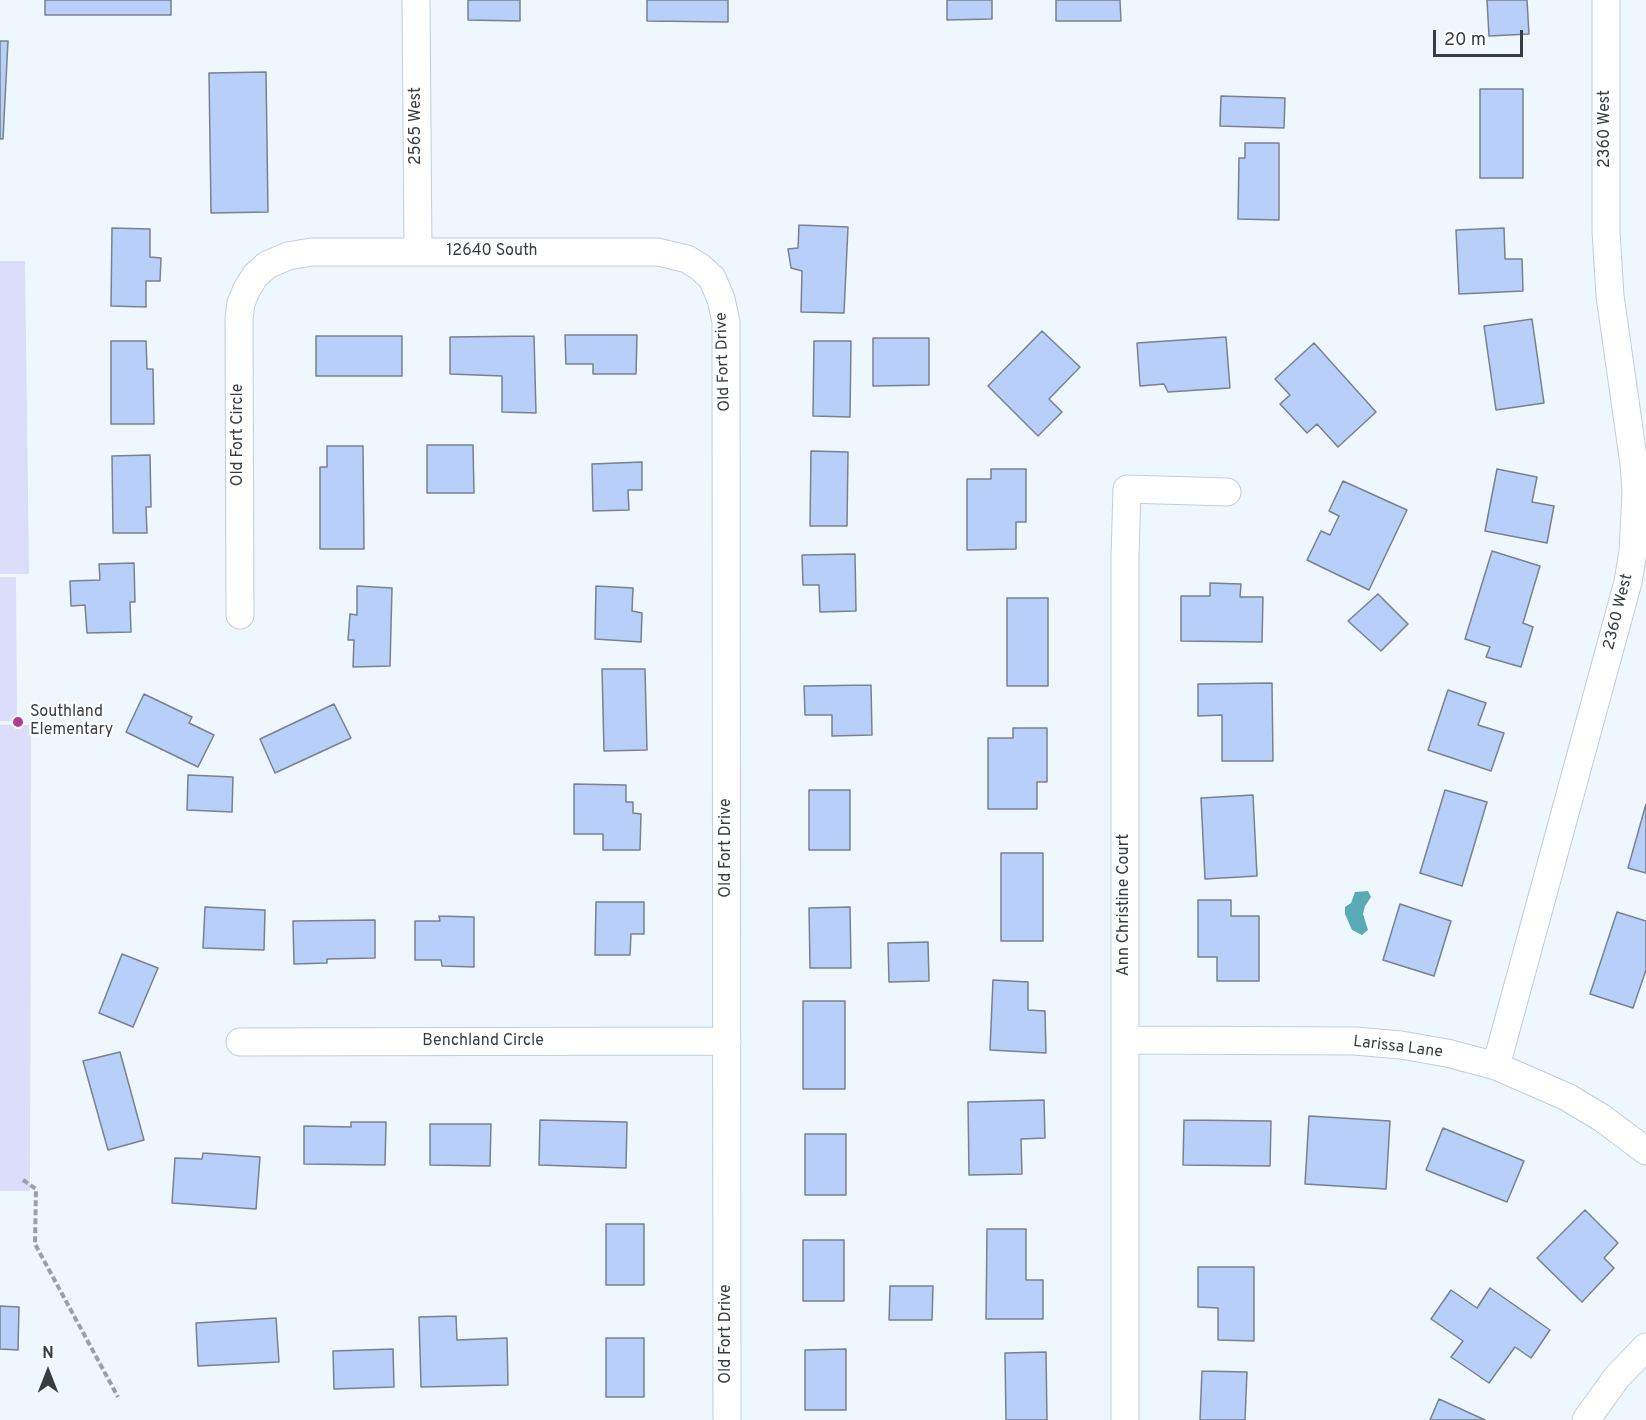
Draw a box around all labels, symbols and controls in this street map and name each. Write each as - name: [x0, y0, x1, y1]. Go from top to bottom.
- scale bar: [1436, 18, 1526, 56]
- text: 20 m: [1444, 29, 1486, 52]
- street label: 2565 West: [407, 87, 427, 165]
- street label: 2360 West: [1596, 90, 1616, 168]
- street label: 12640 South: [446, 242, 538, 262]
- street label: Old Fort Drive: [713, 312, 735, 412]
- street label: Old Fort Circle: [229, 384, 249, 486]
- street label: 2360 West: [1600, 572, 1638, 652]
- place label: Southland Elementary: [30, 703, 113, 741]
- marker: Southland Elementary: [11, 715, 25, 729]
- street label: Old Fort Drive: [717, 798, 737, 898]
- street label: Ann Christine Court: [1115, 834, 1135, 976]
- street label: Benchland Circle: [422, 1032, 544, 1052]
- street label: Larissa Lane: [1352, 1033, 1444, 1063]
- street label: Old Fort Drive: [717, 1284, 737, 1384]
- north arrow: [18, 1342, 78, 1402]
- text: N: [42, 1344, 54, 1364]

